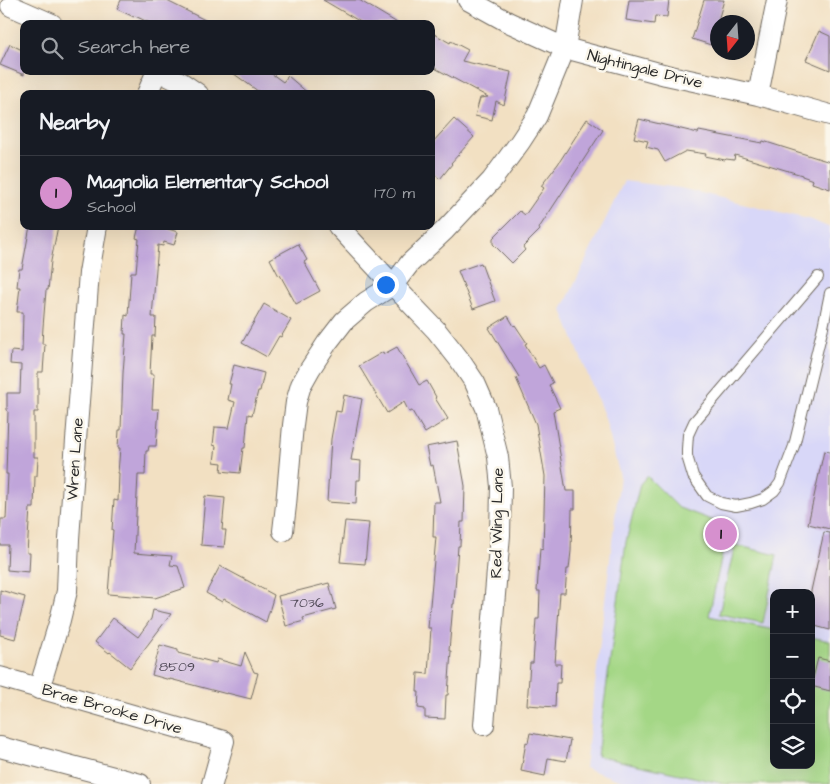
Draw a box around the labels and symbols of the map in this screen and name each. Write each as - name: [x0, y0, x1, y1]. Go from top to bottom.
- north arrow: [710, 15, 755, 60]
- street label: Nightingale Drive: [585, 44, 705, 95]
- your location: [373, 272, 399, 298]
- street label: Wren Lane: [61, 417, 89, 501]
- street label: Red Wing Lane: [485, 467, 510, 579]
- pin: 1: [705, 515, 737, 553]
- house number: 7036: [290, 593, 324, 613]
- house number: 8509: [159, 657, 195, 677]
- street label: Brae Brooke Drive: [39, 678, 185, 740]

